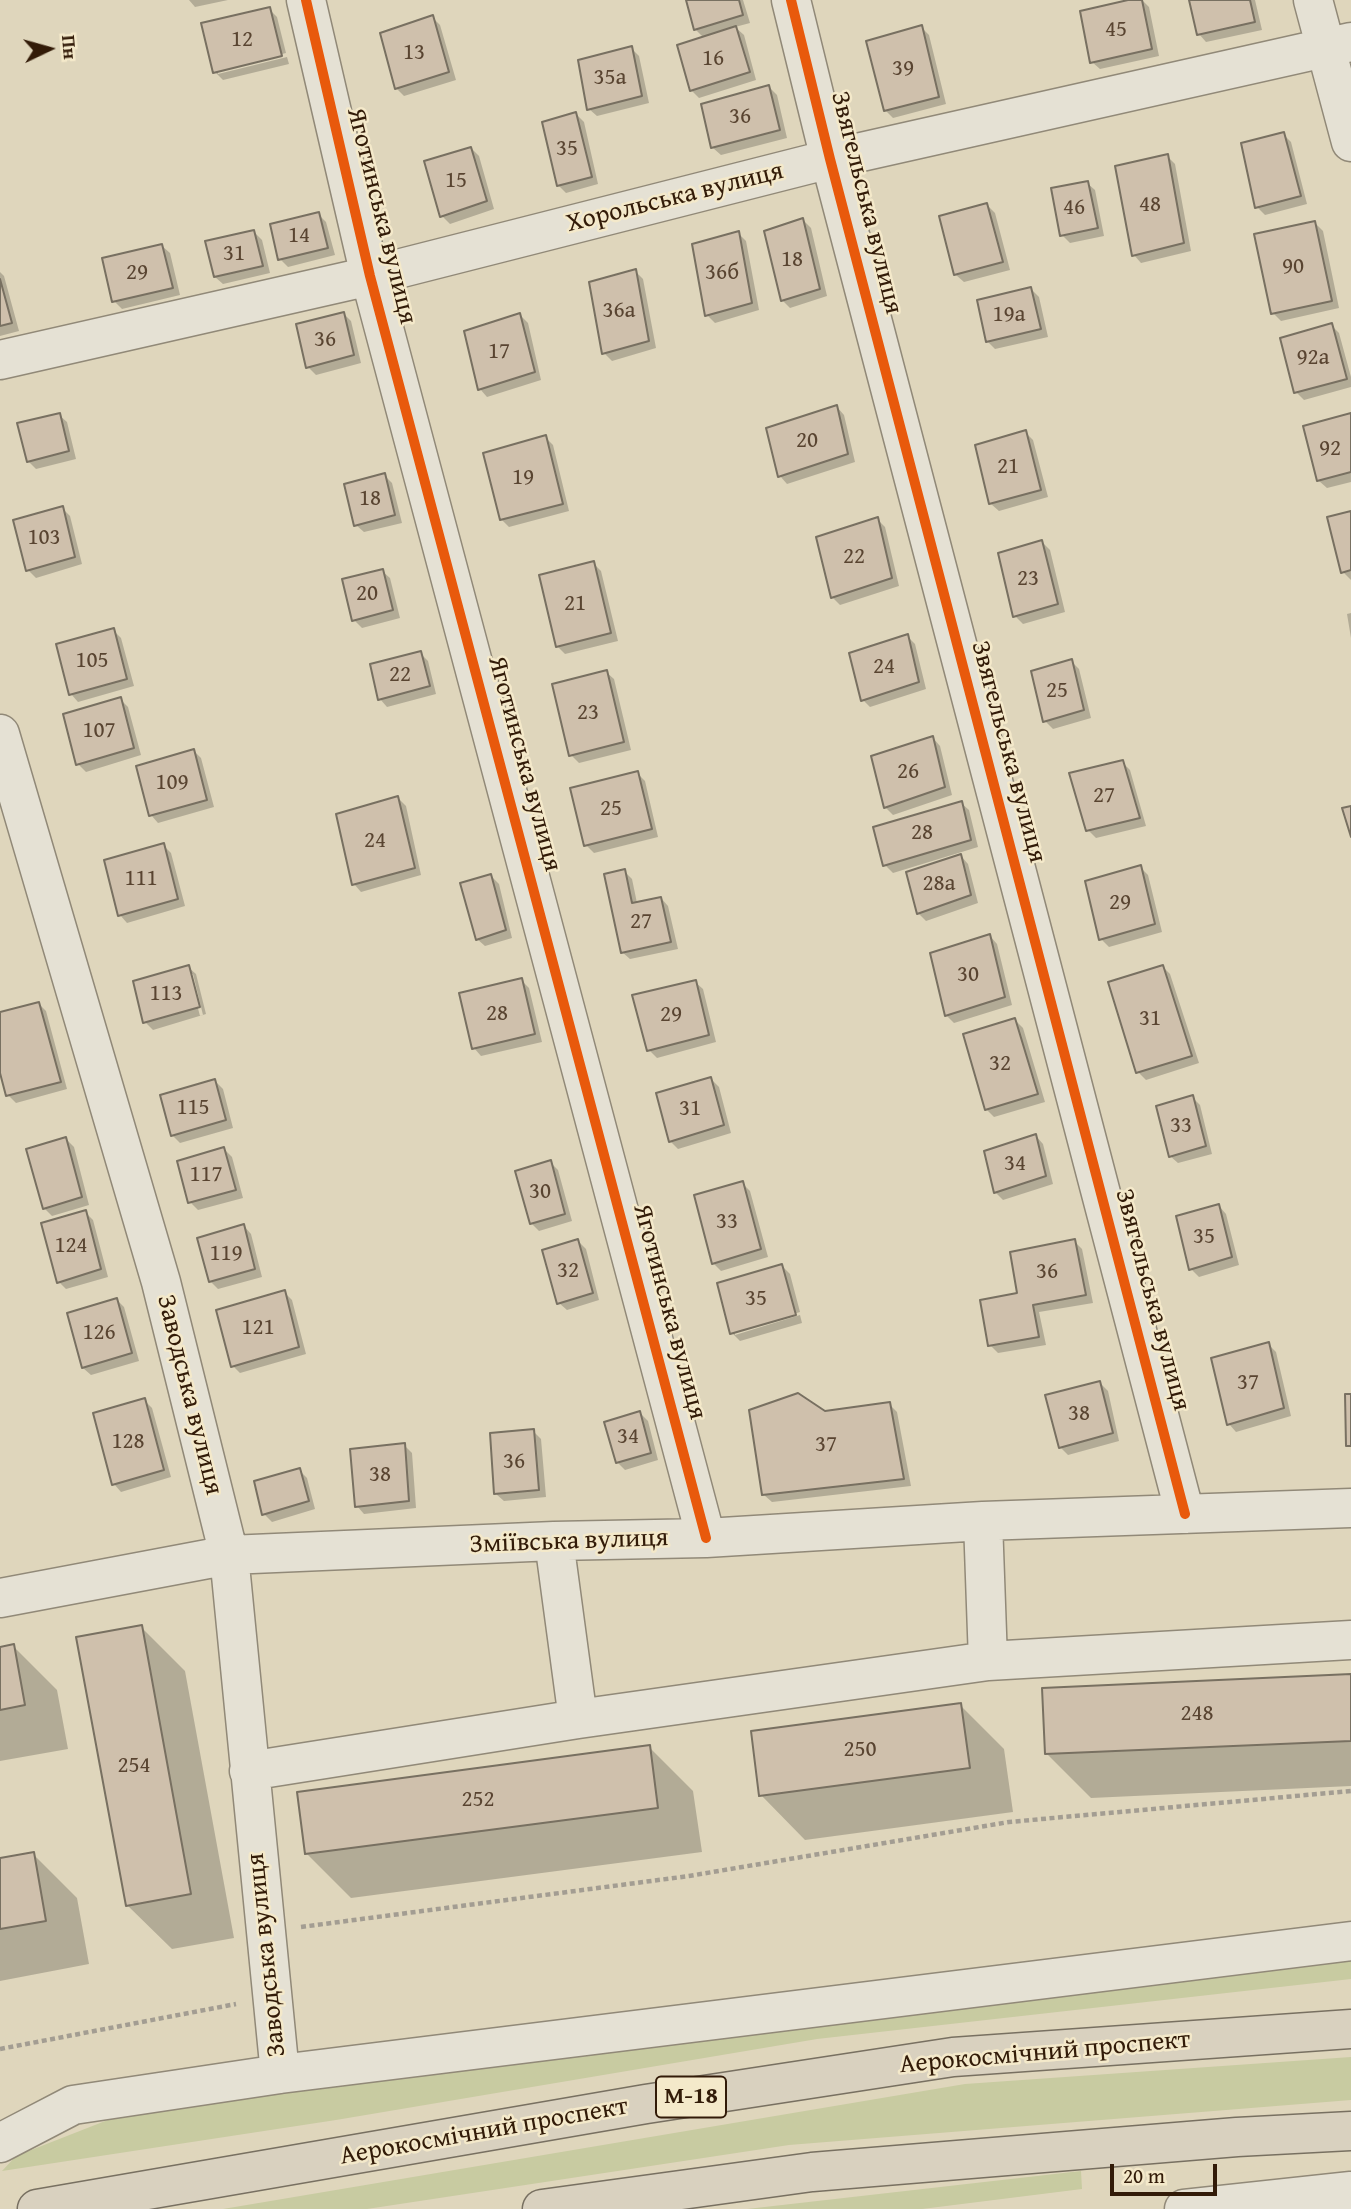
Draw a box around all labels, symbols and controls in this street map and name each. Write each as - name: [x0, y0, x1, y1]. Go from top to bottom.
- north arrow: [14, 14, 84, 84]
- house number: 45: [1105, 16, 1127, 44]
- house number: 12: [231, 26, 253, 54]
- text: Пн: [55, 34, 85, 61]
- house number: 13: [403, 39, 425, 67]
- house number: 16: [702, 45, 724, 73]
- house number: 39: [892, 55, 914, 83]
- house number: 35а: [593, 64, 627, 92]
- street label: Звягельська вулиця: [823, 88, 909, 318]
- house number: 36: [729, 103, 751, 131]
- street label: Яготинська вулиця: [339, 105, 423, 327]
- house number: 35: [556, 135, 578, 163]
- street label: Хорольська вулиця: [563, 156, 787, 240]
- house number: 15: [445, 167, 467, 195]
- house number: 48: [1139, 191, 1161, 219]
- house number: 46: [1063, 194, 1085, 222]
- house number: 14: [288, 222, 310, 250]
- house number: 31: [223, 240, 245, 268]
- house number: 18: [781, 246, 803, 274]
- house number: 90: [1282, 253, 1304, 281]
- house number: 29: [126, 259, 148, 287]
- house number: 36б: [705, 259, 739, 287]
- house number: 36а: [602, 297, 636, 325]
- house number: 19а: [992, 301, 1026, 329]
- house number: 36: [314, 326, 336, 354]
- house number: 17: [488, 338, 510, 366]
- house number: 92а: [1296, 344, 1330, 372]
- house number: 20: [796, 427, 818, 455]
- house number: 92: [1319, 435, 1341, 463]
- house number: 21: [997, 453, 1019, 481]
- house number: 19: [512, 464, 534, 492]
- house number: 18: [359, 485, 381, 513]
- house number: 103: [27, 524, 61, 552]
- house number: 22: [843, 543, 865, 571]
- house number: 23: [1017, 565, 1039, 593]
- house number: 20: [356, 580, 378, 608]
- house number: 21: [564, 590, 586, 618]
- street label: Звягельська вулиця: [963, 638, 1053, 866]
- house number: 105: [75, 647, 109, 675]
- street label: Яготинська вулиця: [480, 653, 568, 875]
- house number: 24: [873, 653, 895, 681]
- house number: 22: [389, 661, 411, 689]
- house number: 25: [1046, 677, 1068, 705]
- house number: 23: [577, 699, 599, 727]
- house number: 107: [82, 717, 116, 745]
- house number: 26: [897, 758, 919, 786]
- house number: 109: [155, 769, 189, 797]
- house number: 27: [1093, 782, 1115, 810]
- house number: 25: [600, 795, 622, 823]
- house number: 28: [911, 819, 933, 847]
- house number: 24: [364, 827, 386, 855]
- house number: 111: [124, 865, 158, 893]
- house number: 28а: [922, 870, 956, 898]
- house number: 29: [1109, 889, 1131, 917]
- house number: 27: [630, 908, 652, 936]
- house number: 30: [957, 961, 979, 989]
- house number: 113: [149, 980, 183, 1008]
- house number: 28: [486, 1000, 508, 1028]
- house number: 29: [660, 1001, 682, 1029]
- house number: 31: [1139, 1005, 1161, 1033]
- house number: 32: [989, 1050, 1011, 1078]
- house number: 115: [176, 1094, 210, 1122]
- house number: 31: [679, 1095, 701, 1123]
- house number: 33: [1170, 1112, 1192, 1140]
- house number: 34: [1004, 1150, 1026, 1178]
- house number: 117: [189, 1161, 223, 1189]
- house number: 30: [529, 1178, 551, 1206]
- street label: Звягельська вулиця: [1107, 1186, 1197, 1414]
- street label: Яготинська вулиця: [625, 1201, 713, 1423]
- house number: 33: [716, 1208, 738, 1236]
- house number: 35: [1193, 1223, 1215, 1251]
- house number: 124: [54, 1232, 88, 1260]
- house number: 119: [209, 1240, 243, 1268]
- house number: 32: [557, 1257, 579, 1285]
- house number: 36: [1036, 1258, 1058, 1286]
- house number: 35: [745, 1285, 767, 1313]
- street label: Заводська вулиця: [149, 1292, 229, 1498]
- house number: 121: [241, 1314, 275, 1342]
- house number: 126: [82, 1319, 116, 1347]
- house number: 37: [1237, 1369, 1259, 1397]
- house number: 38: [1068, 1400, 1090, 1428]
- house number: 34: [617, 1423, 639, 1451]
- house number: 128: [111, 1428, 145, 1456]
- house number: 37: [815, 1431, 837, 1459]
- house number: 36: [503, 1448, 525, 1476]
- house number: 38: [369, 1461, 391, 1489]
- street label: Зміївська вулиця: [469, 1523, 669, 1561]
- house number: 248: [1180, 1700, 1214, 1728]
- house number: 250: [843, 1736, 877, 1764]
- house number: 254: [117, 1752, 151, 1780]
- house number: 252: [461, 1786, 495, 1814]
- street label: Заводська вулиця: [241, 1851, 293, 2059]
- street label: Аерокосмічний проспект: [898, 2025, 1192, 2081]
- road number: М-18: [656, 2076, 726, 2118]
- street label: Аерокосмічний проспект: [338, 2091, 630, 2173]
- scale bar: [1113, 2150, 1220, 2194]
- text: 20 m: [1123, 2160, 1165, 2191]

